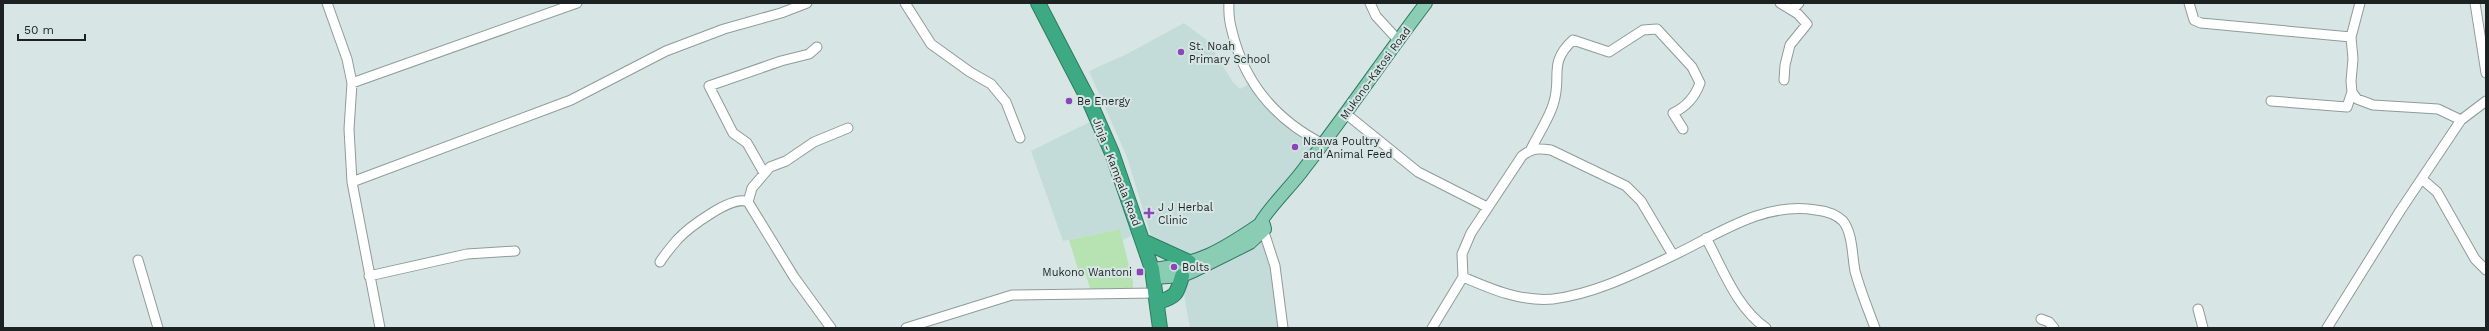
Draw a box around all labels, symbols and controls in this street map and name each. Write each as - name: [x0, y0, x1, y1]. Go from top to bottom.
- scale bar: [18, 16, 85, 42]
- text: 50 m: [24, 23, 54, 37]
- street label: Mukono-Katosi Road: [1337, 24, 1413, 122]
- place label: St. Noah Primary School: [1189, 40, 1271, 66]
- marker: St. Noah Primary School: [1176, 47, 1186, 57]
- place label: Be Energy: [1077, 95, 1131, 108]
- marker: Be Energy: [1064, 96, 1074, 106]
- street label: Jinja - Kampala Road: [1090, 116, 1143, 228]
- place label: Nsawa Poultry and Animal Feed: [1303, 135, 1392, 161]
- marker: Nsawa Poultry and Animal Feed: [1290, 142, 1300, 152]
- place label: J J Herbal Clinic: [1158, 201, 1214, 227]
- marker: J J Herbal Clinic: [1143, 207, 1155, 219]
- place label: Bolts: [1182, 261, 1210, 274]
- marker: Bolts: [1169, 262, 1179, 272]
- place label: Mukono Wantoni: [1042, 266, 1132, 279]
- marker: Mukono Wantoni: [1135, 267, 1145, 277]

